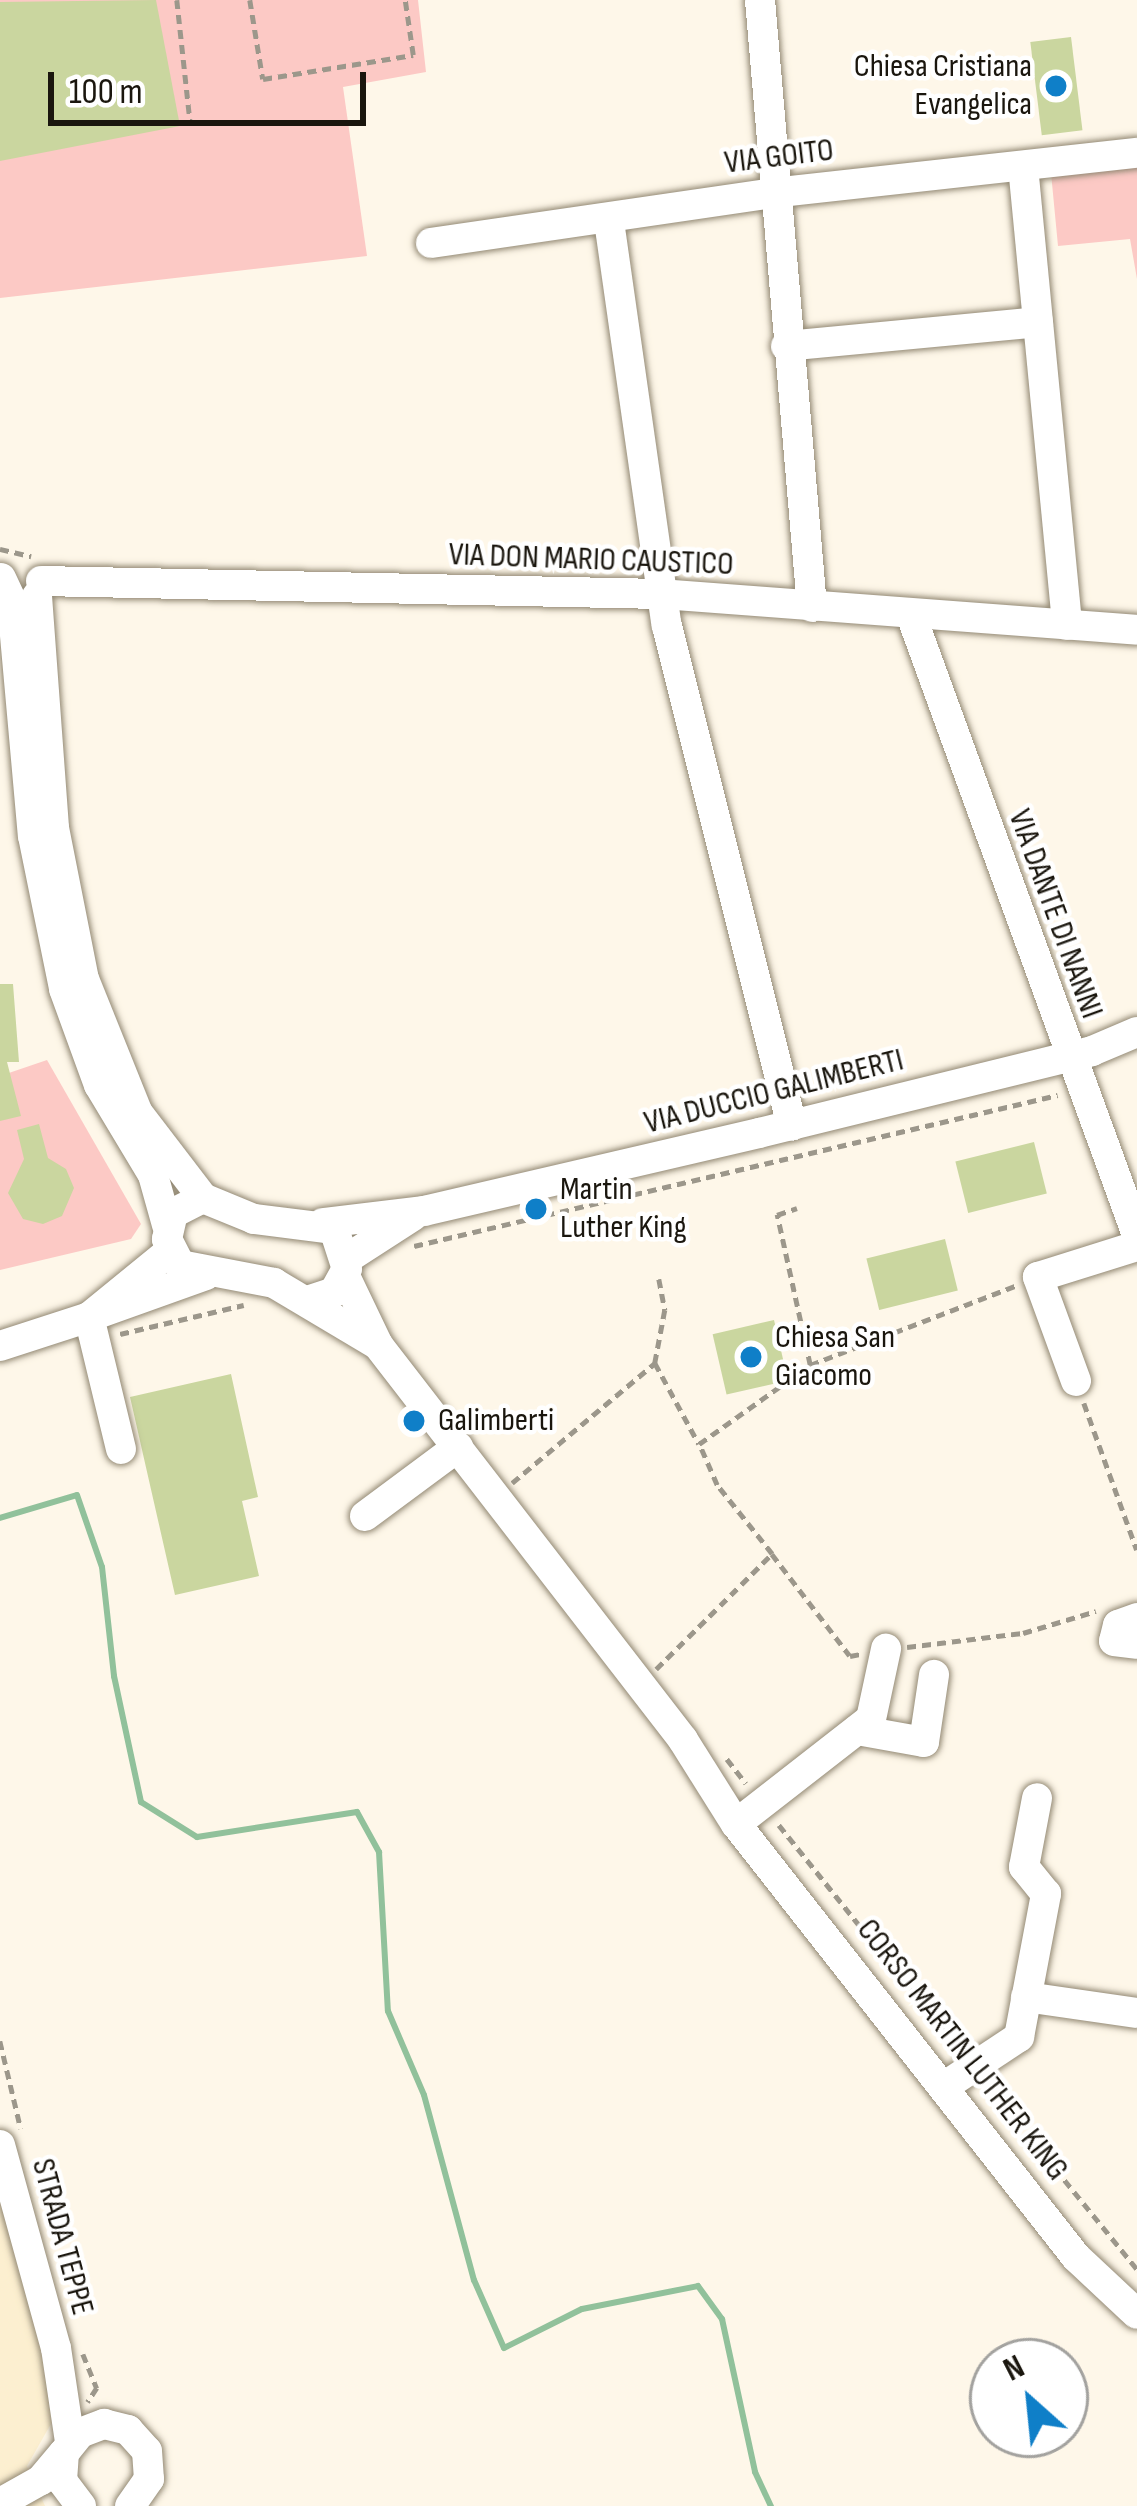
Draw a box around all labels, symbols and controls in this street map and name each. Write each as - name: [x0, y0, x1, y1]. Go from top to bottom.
- place label: Chiesa Cristiana Evangelica: [854, 47, 1032, 125]
- scale bar: [54, 48, 372, 122]
- text: 100 m: [69, 71, 143, 114]
- marker: Chiesa Cristiana Evangelica: [1043, 73, 1069, 99]
- street label: VIA GOITO: [722, 131, 836, 183]
- street label: VIA DON MARIO CAUSTICO: [448, 535, 734, 585]
- street label: VIA DANTE DI NANNI: [999, 804, 1111, 1024]
- street label: VIA DUCCIO GALIMBERTI: [640, 1041, 908, 1143]
- place label: Martin Luther King: [560, 1170, 687, 1248]
- marker: Martin Luther King: [523, 1196, 549, 1222]
- place label: Chiesa San Giacomo: [775, 1318, 895, 1396]
- marker: Chiesa San Giacomo: [738, 1344, 764, 1370]
- place label: Galimberti: [438, 1401, 554, 1441]
- marker: Galimberti: [401, 1408, 427, 1434]
- street label: CORSO MARTIN LUTHER KING: [848, 1911, 1076, 2189]
- street label: STRADA TEPPE: [22, 2155, 102, 2319]
- north arrow: [969, 2338, 1089, 2458]
- text: N: [997, 2347, 1031, 2390]

